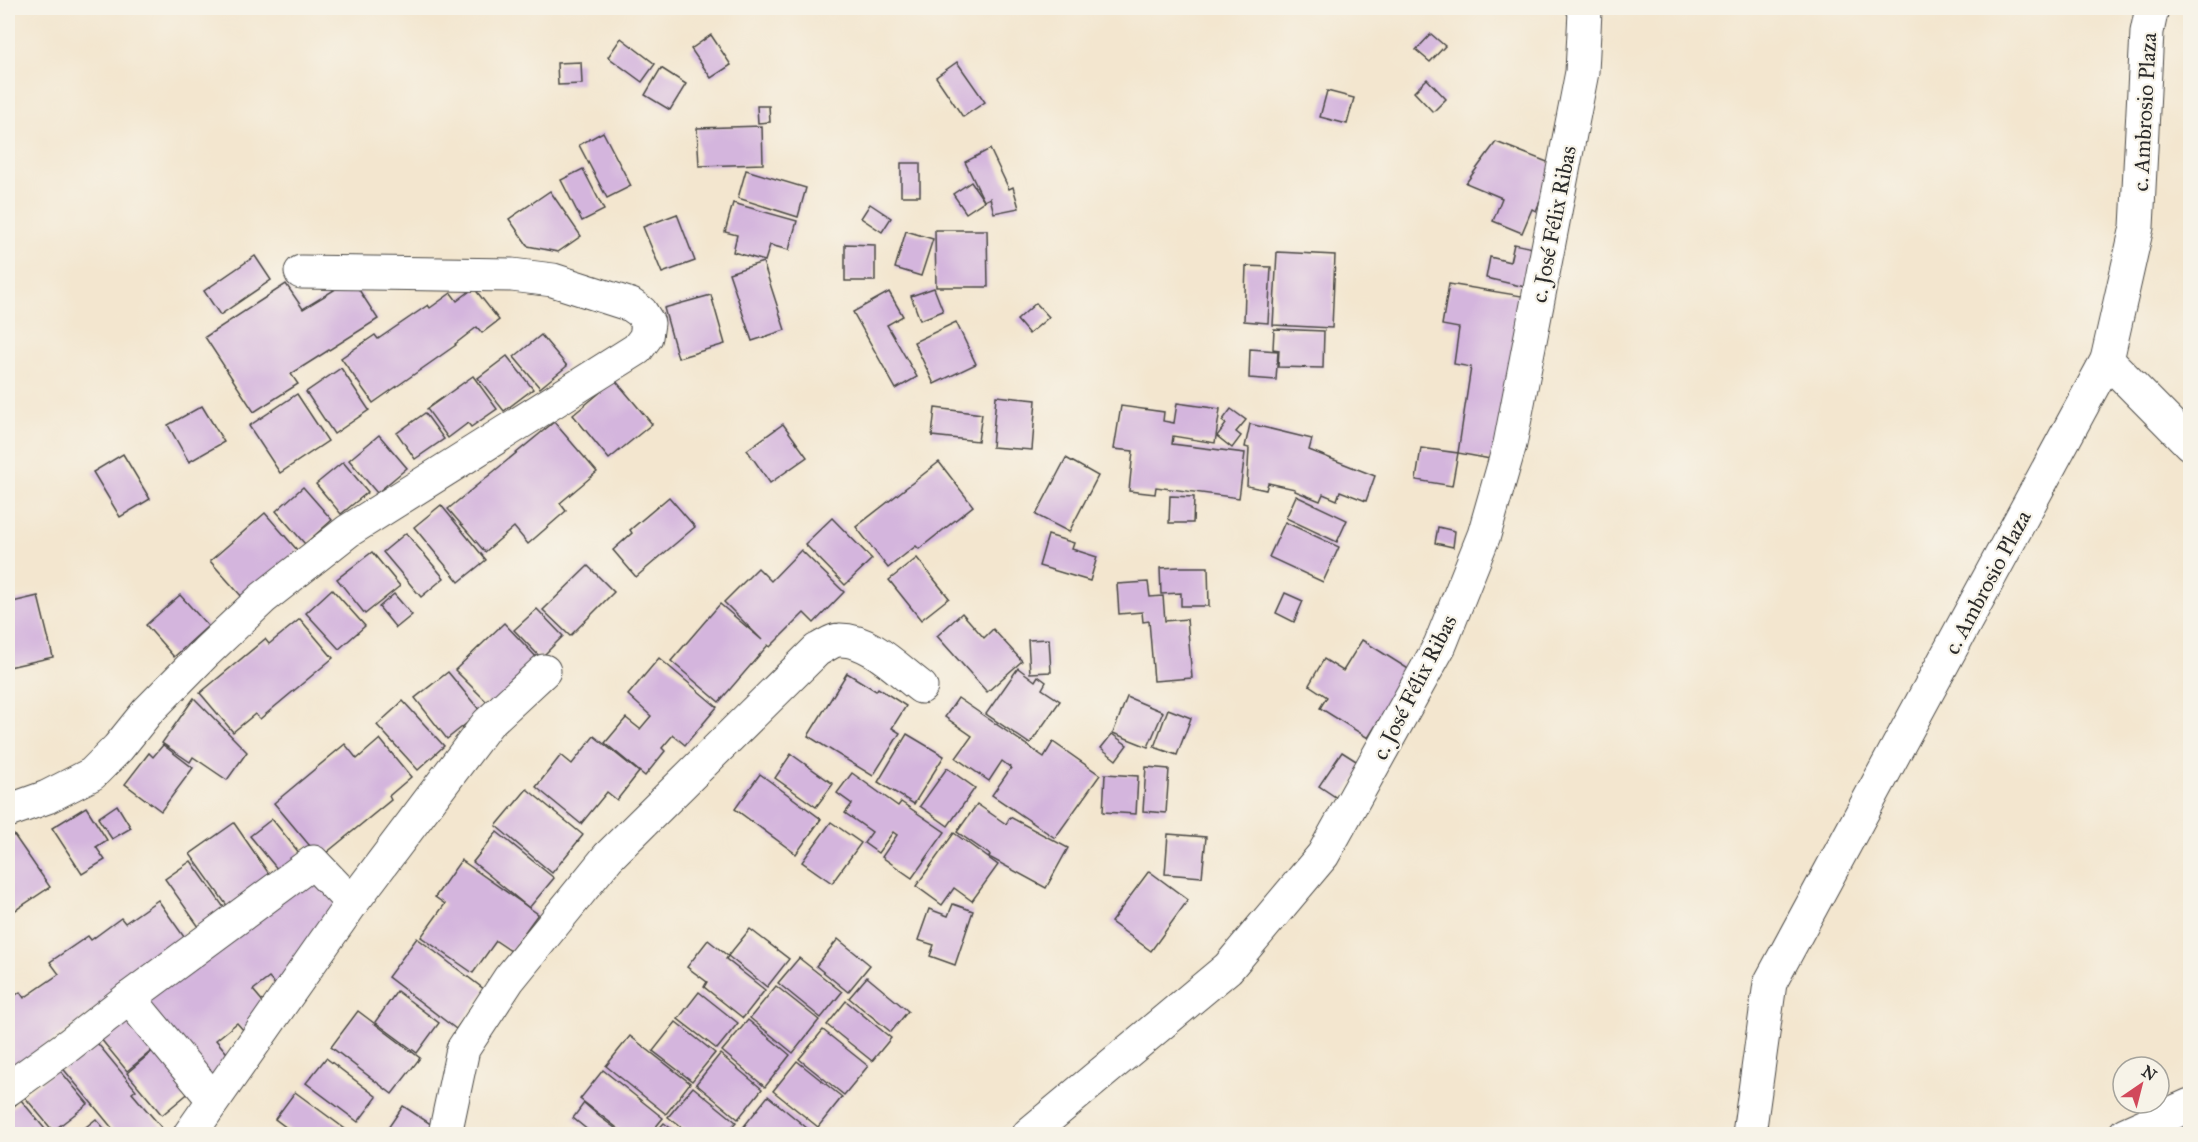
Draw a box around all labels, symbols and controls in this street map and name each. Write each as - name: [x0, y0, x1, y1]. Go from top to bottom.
- street label: c. Ambrosio Plaza: [2127, 31, 2162, 192]
- street label: c. José Félix Ribas: [1525, 143, 1582, 305]
- street label: c. Ambrosio Plaza: [1938, 505, 2037, 659]
- street label: c. José Félix Ribas: [1366, 610, 1463, 764]
- north arrow: [2111, 1055, 2171, 1115]
- text: N: [2138, 1061, 2161, 1085]

